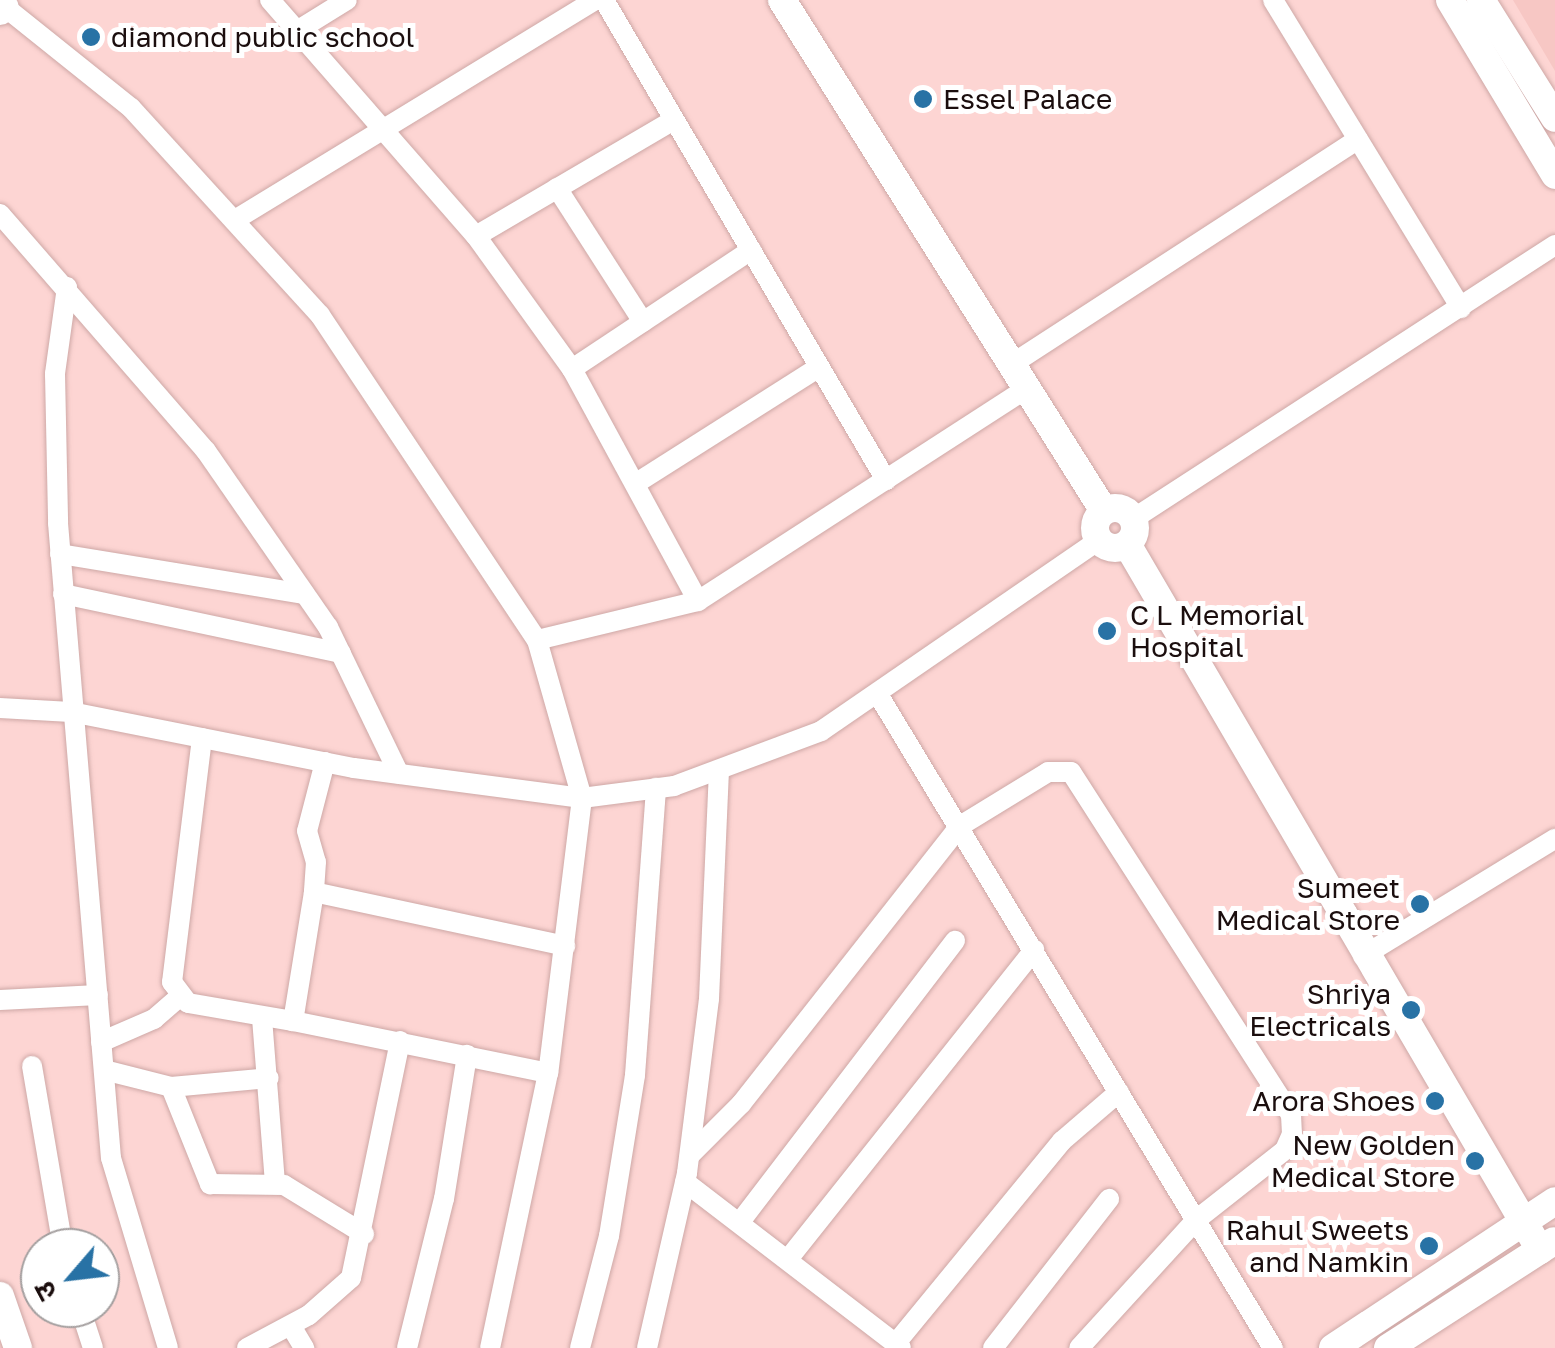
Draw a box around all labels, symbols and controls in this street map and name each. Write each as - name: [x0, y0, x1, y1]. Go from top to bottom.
- place label: diamond public school: [111, 20, 415, 54]
- marker: diamond public school: [80, 26, 102, 48]
- place label: Essel Palace: [943, 82, 1112, 116]
- marker: Essel Palace: [912, 88, 934, 110]
- place label: C L Memorial Hospital: [1130, 598, 1304, 664]
- marker: C L Memorial Hospital: [1094, 618, 1120, 644]
- place label: Sumeet Medical Store: [1216, 871, 1400, 937]
- marker: Sumeet Medical Store: [1409, 893, 1431, 915]
- place label: Shriya Electricals: [1249, 977, 1391, 1043]
- marker: Shriya Electricals: [1400, 999, 1422, 1021]
- place label: Arora Shoes: [1252, 1084, 1415, 1118]
- marker: Arora Shoes: [1424, 1090, 1446, 1112]
- place label: New Golden Medical Store: [1271, 1128, 1455, 1194]
- marker: New Golden Medical Store: [1464, 1150, 1486, 1172]
- place label: Rahul Sweets and Namkin: [1226, 1213, 1409, 1279]
- north arrow: [20, 1228, 120, 1328]
- marker: Rahul Sweets and Namkin: [1418, 1235, 1440, 1257]
- text: उ: [26, 1276, 63, 1306]

